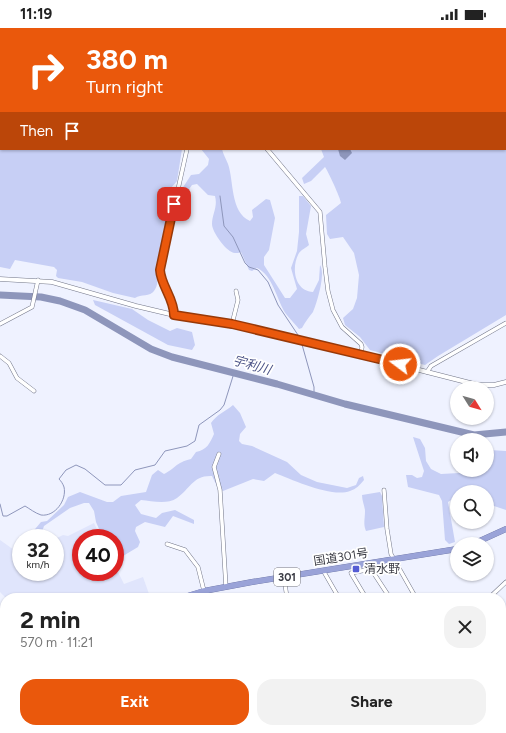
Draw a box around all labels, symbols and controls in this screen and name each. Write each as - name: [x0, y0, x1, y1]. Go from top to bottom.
- text: 11:19: [20, 5, 52, 23]
- text: 380 m: [86, 42, 168, 76]
- icon: right: [20, 44, 72, 96]
- text: Turn right: [86, 76, 163, 98]
- icon: arrive: [61, 120, 83, 142]
- text: Then: [20, 122, 53, 140]
- pin: [157, 187, 191, 221]
- icon: arrive: [163, 193, 185, 215]
- position arrow: [379, 343, 421, 385]
- water label: 宇利川: [231, 352, 275, 378]
- north arrow: [450, 381, 494, 425]
- map controls: [450, 381, 494, 581]
- button: sound: [450, 433, 494, 477]
- button: search: [450, 485, 494, 529]
- speed limit sign: 40: [72, 529, 124, 581]
- button: layers: [450, 537, 494, 581]
- text: 32: [27, 538, 49, 562]
- street label: 国道301号: [313, 546, 369, 568]
- text: km/h: [27, 558, 49, 571]
- place label: 清水野: [364, 562, 400, 576]
- marker: 清水野: [351, 564, 361, 574]
- road number: 301: [274, 568, 300, 586]
- text: 2 min: [20, 605, 80, 634]
- button: close: [444, 606, 486, 648]
- text: 570 m · 11:21: [20, 635, 93, 650]
- button: Exit: [20, 679, 249, 725]
- button: Share: [257, 679, 486, 725]

